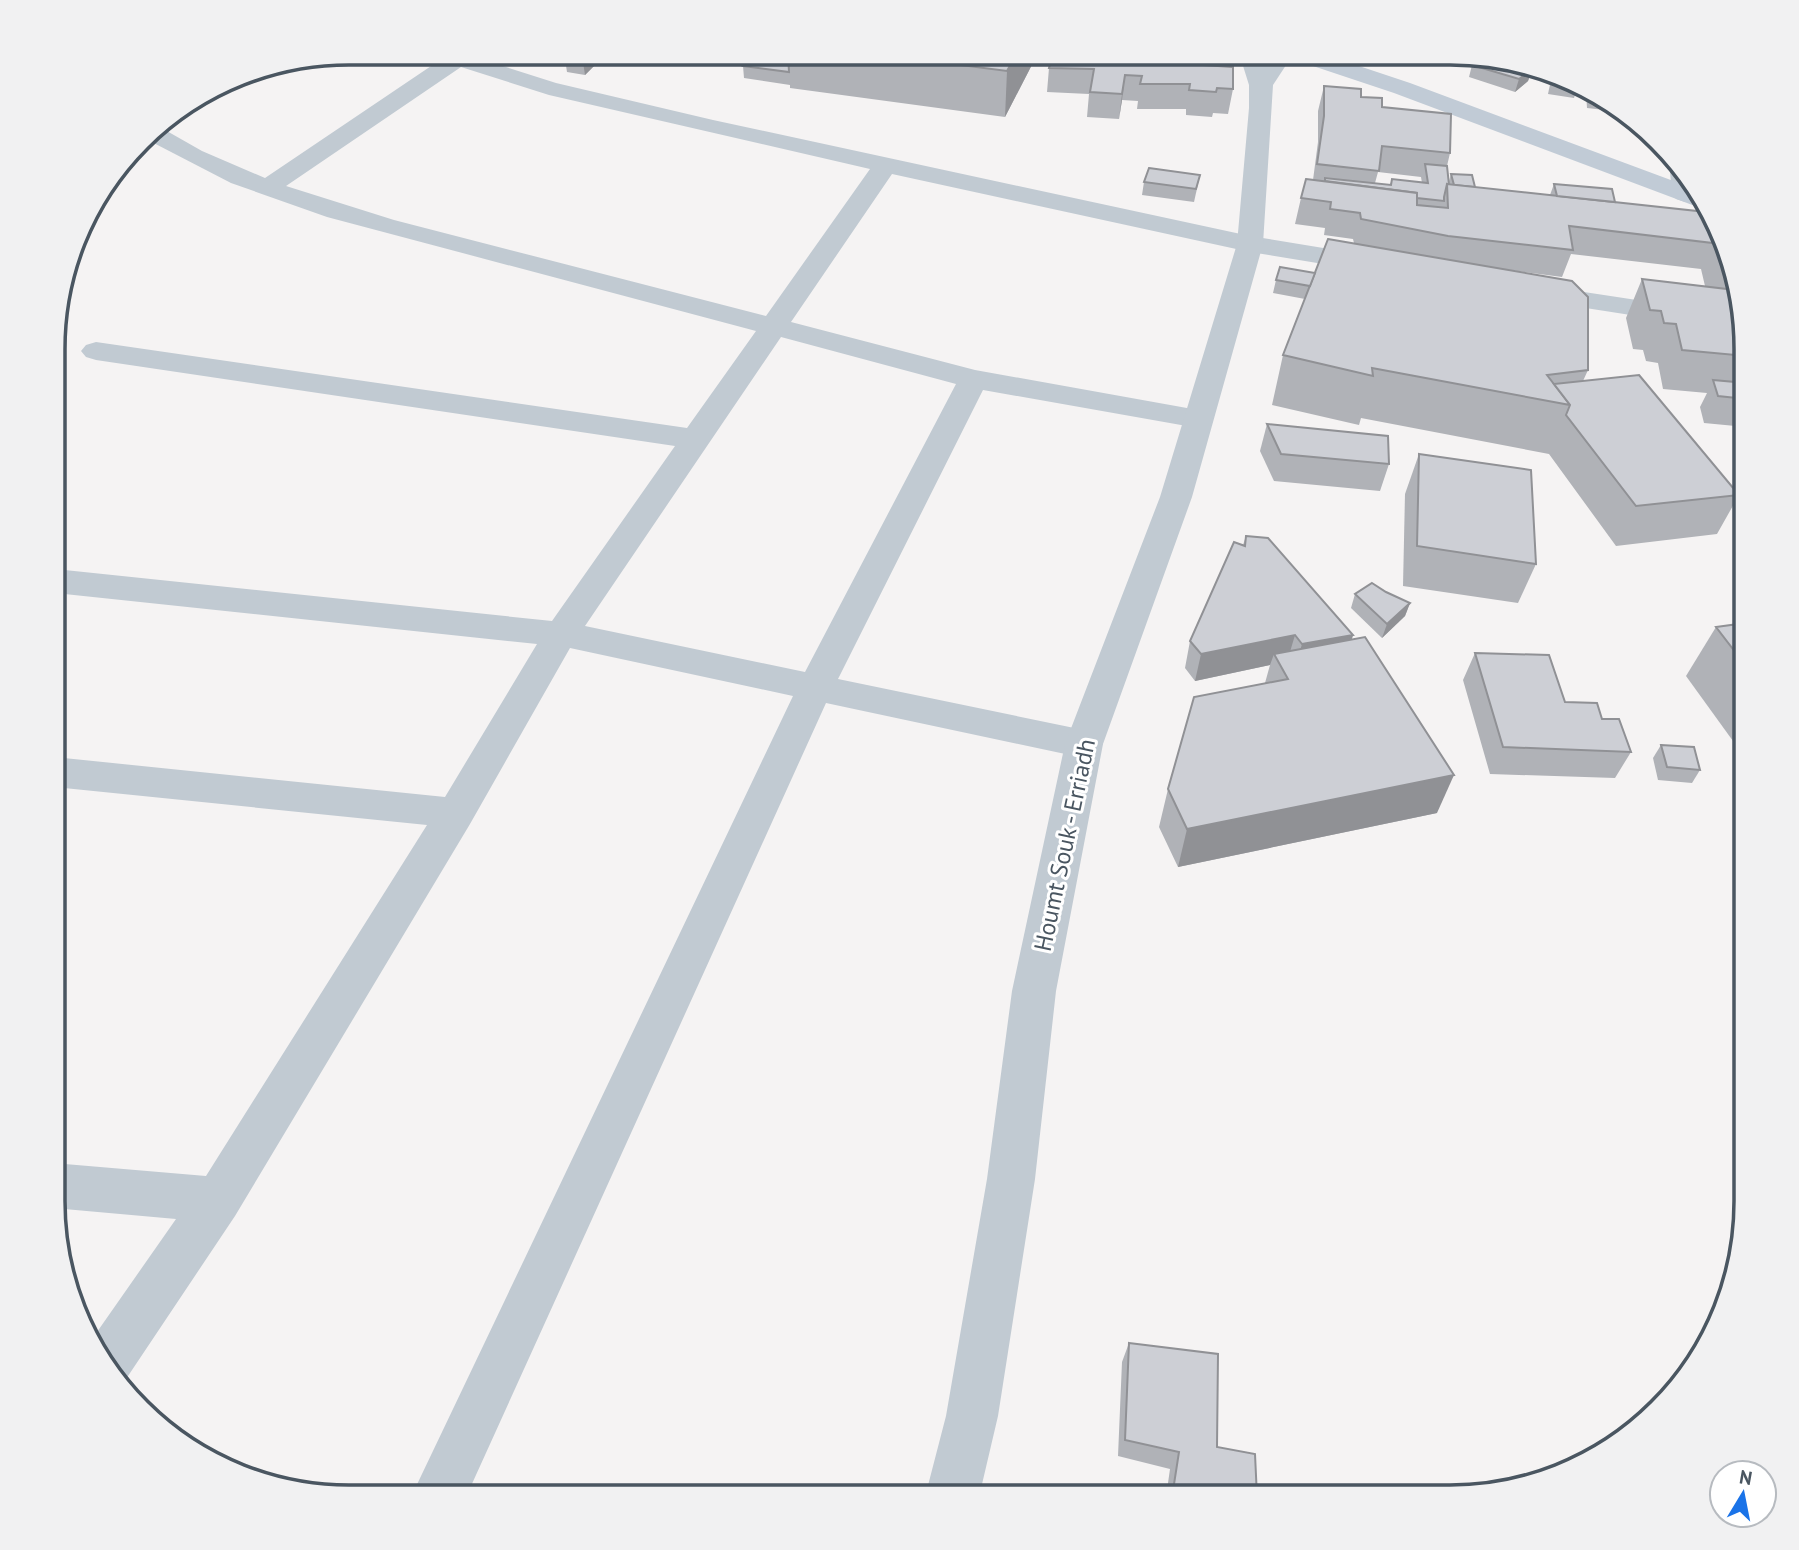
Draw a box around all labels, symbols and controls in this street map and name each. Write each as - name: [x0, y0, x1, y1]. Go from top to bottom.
- street label: Houmt Souk - Erriadh: [1027, 736, 1102, 954]
- north arrow: [1708, 1459, 1778, 1529]
- text: N: [1738, 1464, 1754, 1490]

